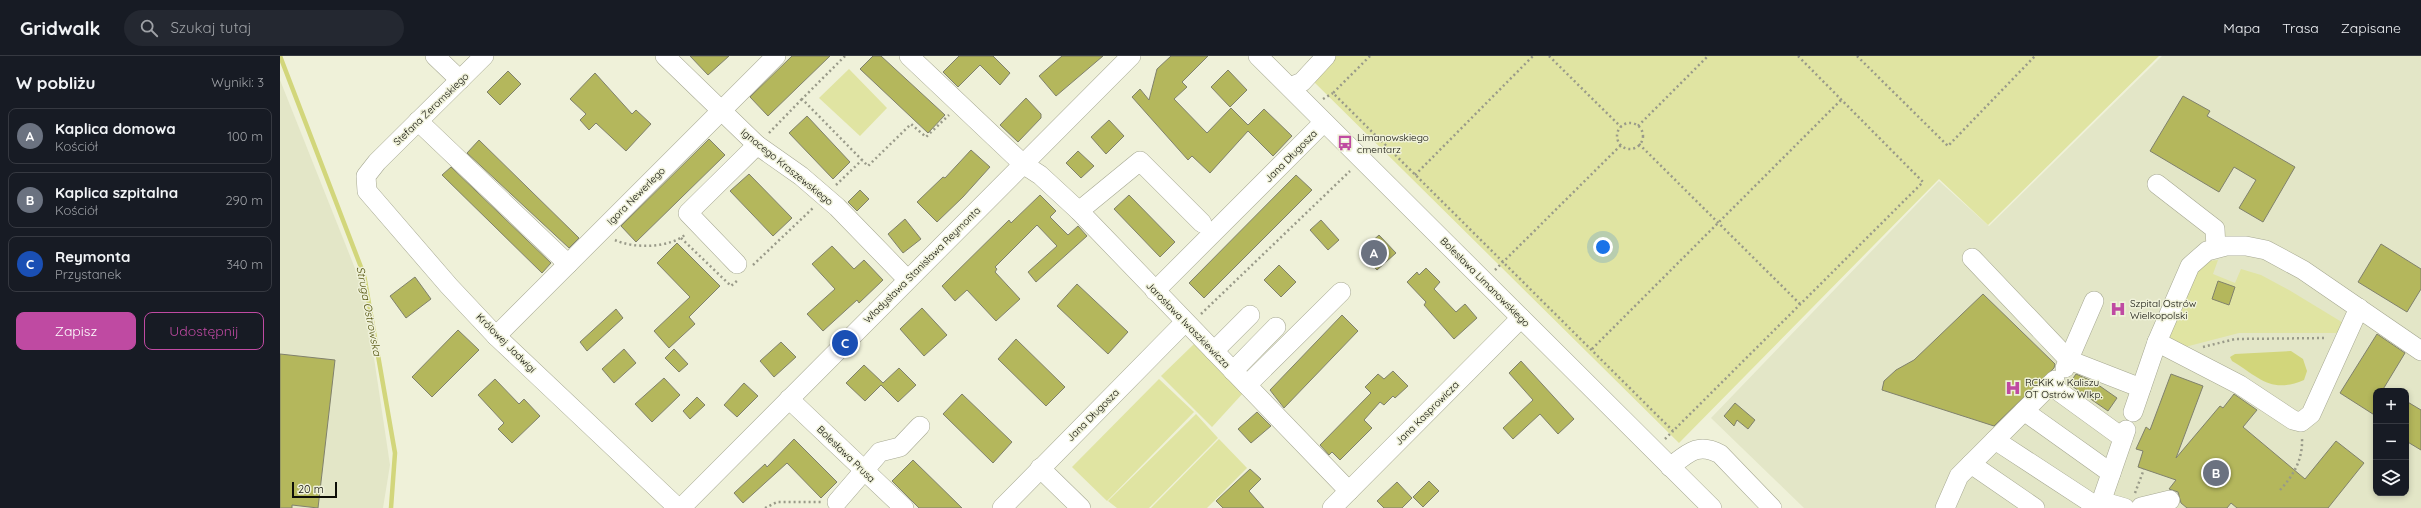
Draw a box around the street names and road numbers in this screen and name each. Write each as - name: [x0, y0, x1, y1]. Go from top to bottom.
- street label: Stefana Żeromskiego: [391, 70, 471, 148]
- street label: Ignacego Kraszewskiego: [738, 126, 836, 208]
- street label: Jana Długosza: [1262, 127, 1320, 185]
- street label: Igora Newerlego: [604, 164, 668, 228]
- street label: Władysława Stanisława Reymonta: [861, 204, 983, 326]
- street label: Bolesława Limanowskiego: [1437, 234, 1533, 330]
- street label: Jarosława Iwaszkiewicza: [1143, 279, 1233, 371]
- street label: Królowej Jadwigi: [473, 310, 539, 376]
- street label: Jana Kasprowicza: [1392, 378, 1462, 448]
- street label: Jana Długosza: [1064, 386, 1122, 444]
- street label: Bolesława Prusa: [814, 423, 878, 485]

